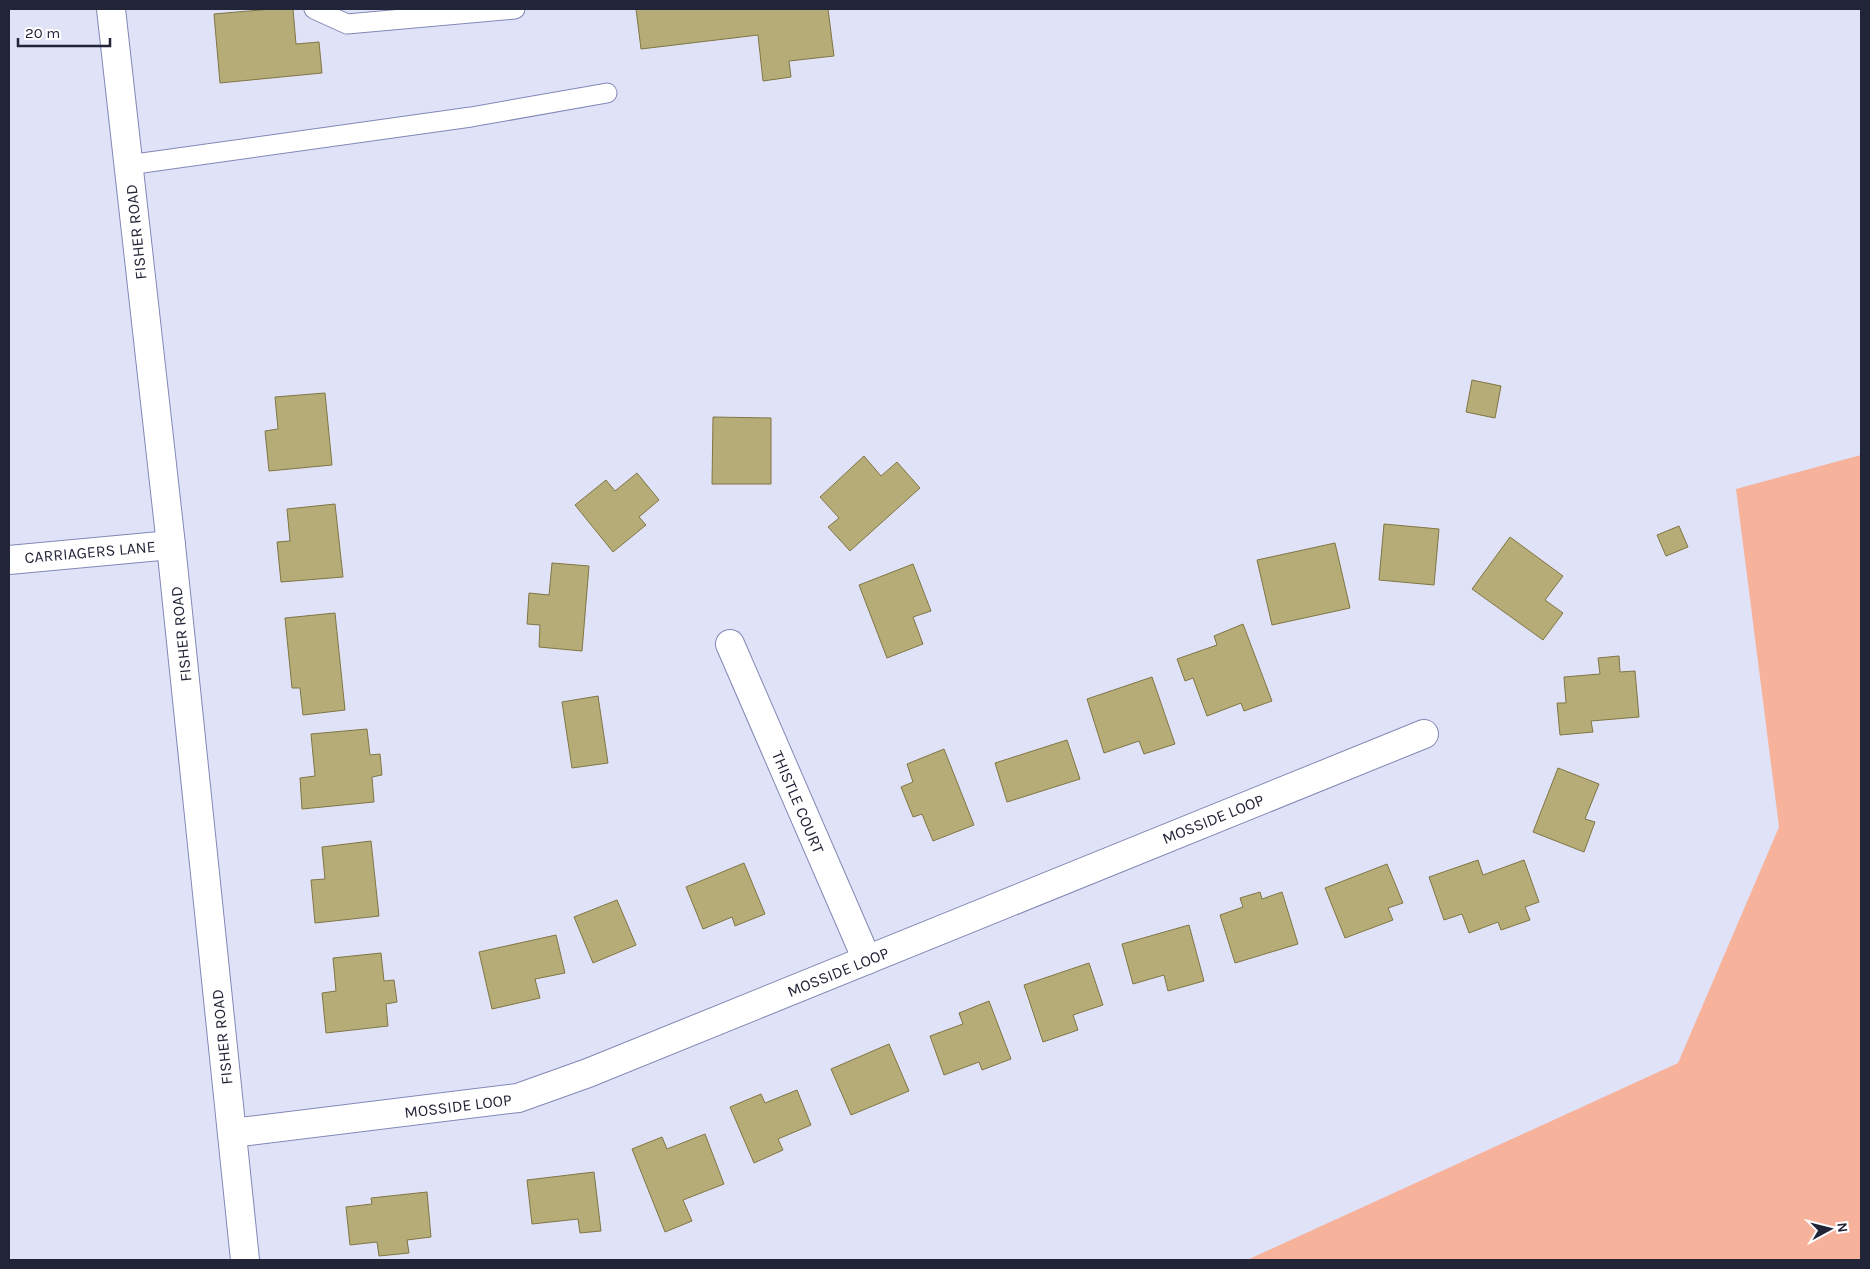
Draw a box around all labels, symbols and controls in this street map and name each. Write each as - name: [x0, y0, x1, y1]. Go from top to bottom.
- scale bar: [18, 15, 110, 47]
- text: 20 m: [25, 24, 60, 42]
- street label: FISHER ROAD: [122, 183, 150, 281]
- street label: CARRIAGERS LANE: [24, 537, 156, 567]
- street label: FISHER ROAD: [167, 585, 195, 683]
- street label: THISTLE COURT: [768, 748, 828, 856]
- street label: MOSSIDE LOOP: [1159, 790, 1267, 848]
- street label: MOSSIDE LOOP: [784, 943, 892, 1001]
- street label: FISHER ROAD: [208, 988, 236, 1086]
- street label: MOSSIDE LOOP: [403, 1090, 513, 1122]
- north arrow: [1805, 1204, 1855, 1254]
- text: N: [1833, 1221, 1851, 1233]

